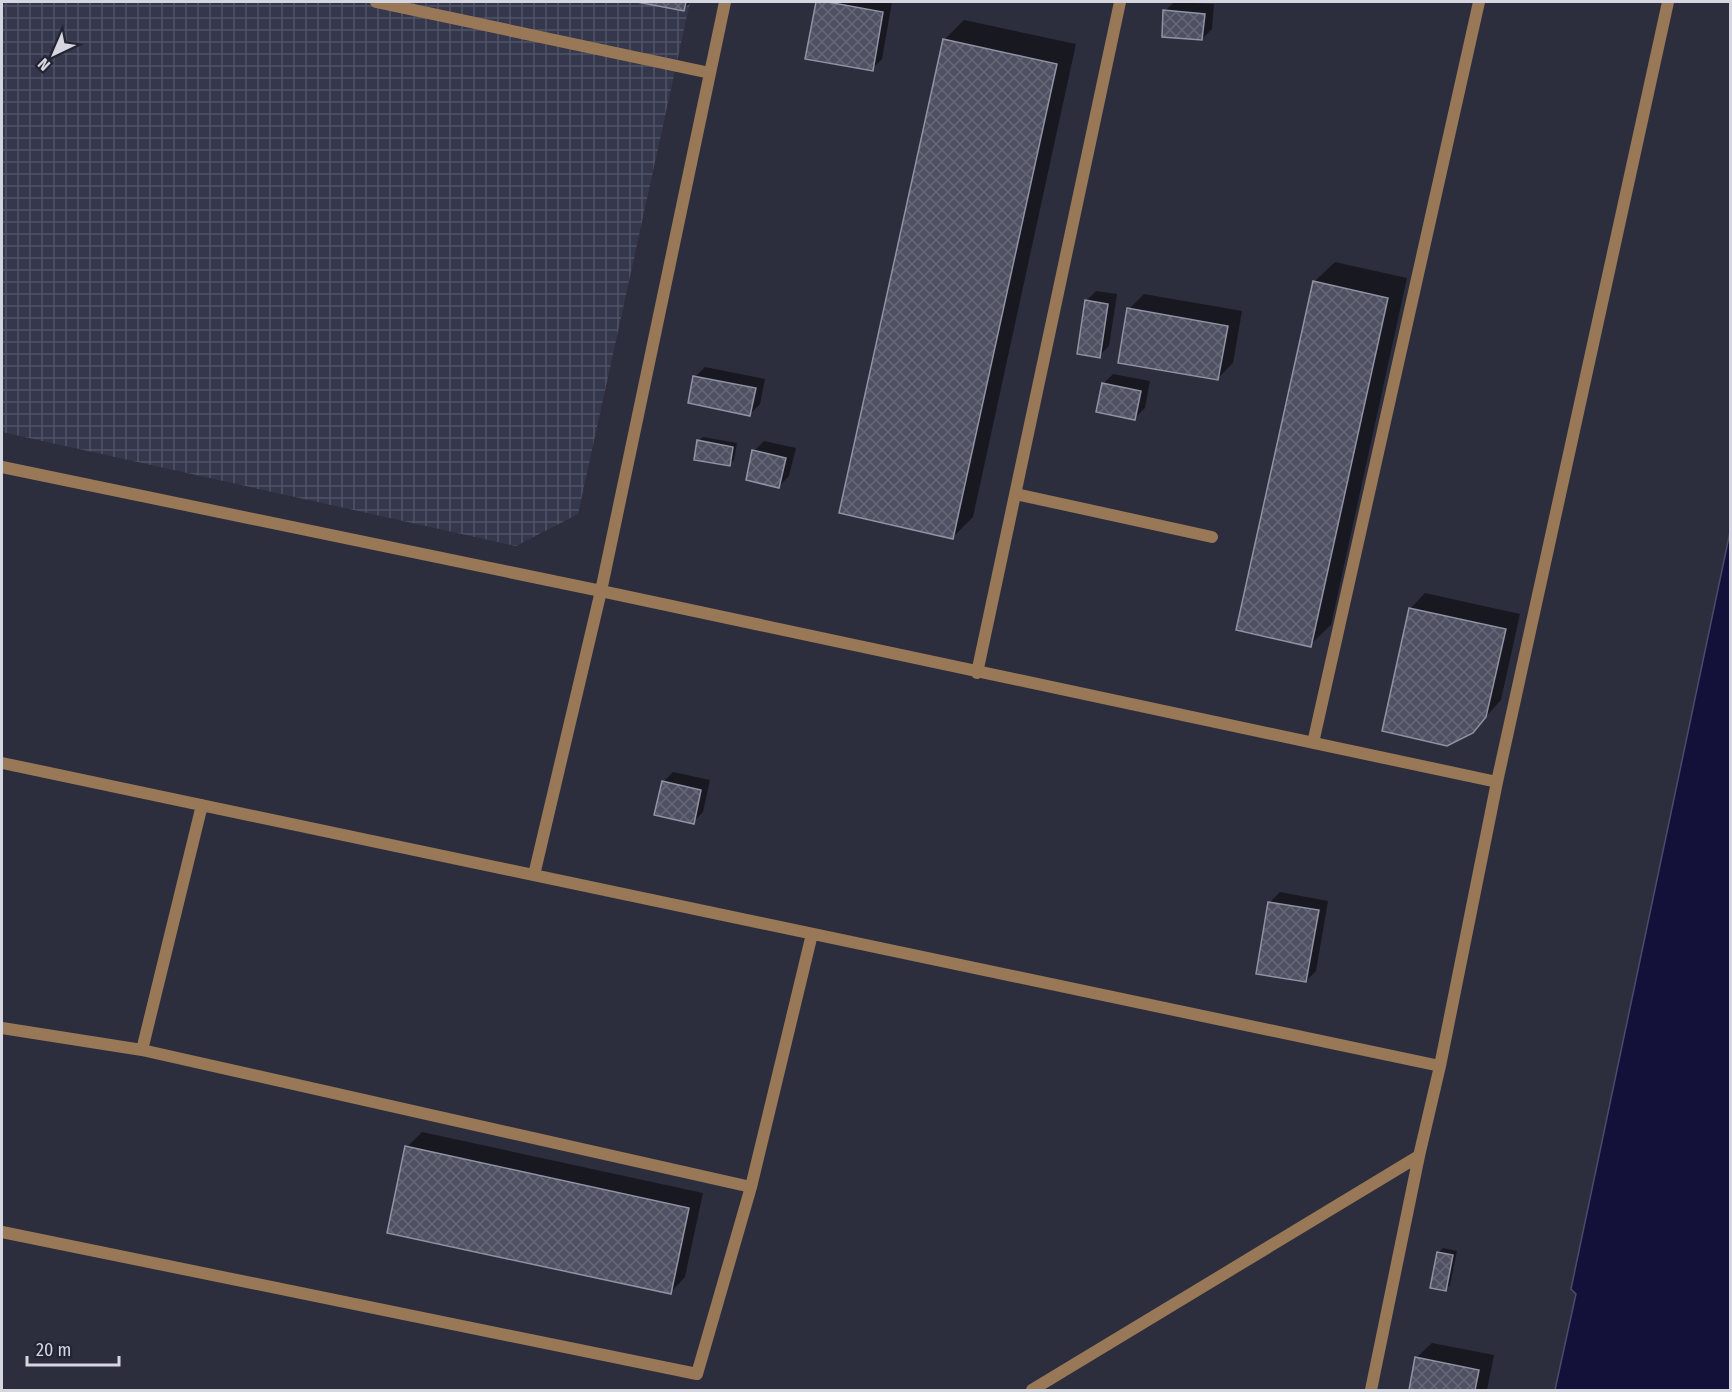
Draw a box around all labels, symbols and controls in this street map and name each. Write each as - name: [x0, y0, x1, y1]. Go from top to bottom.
- north arrow: [24, 24, 84, 84]
- text: N: [34, 54, 54, 75]
- scale bar: [27, 1329, 118, 1367]
- text: 20 m: [36, 1339, 71, 1361]

